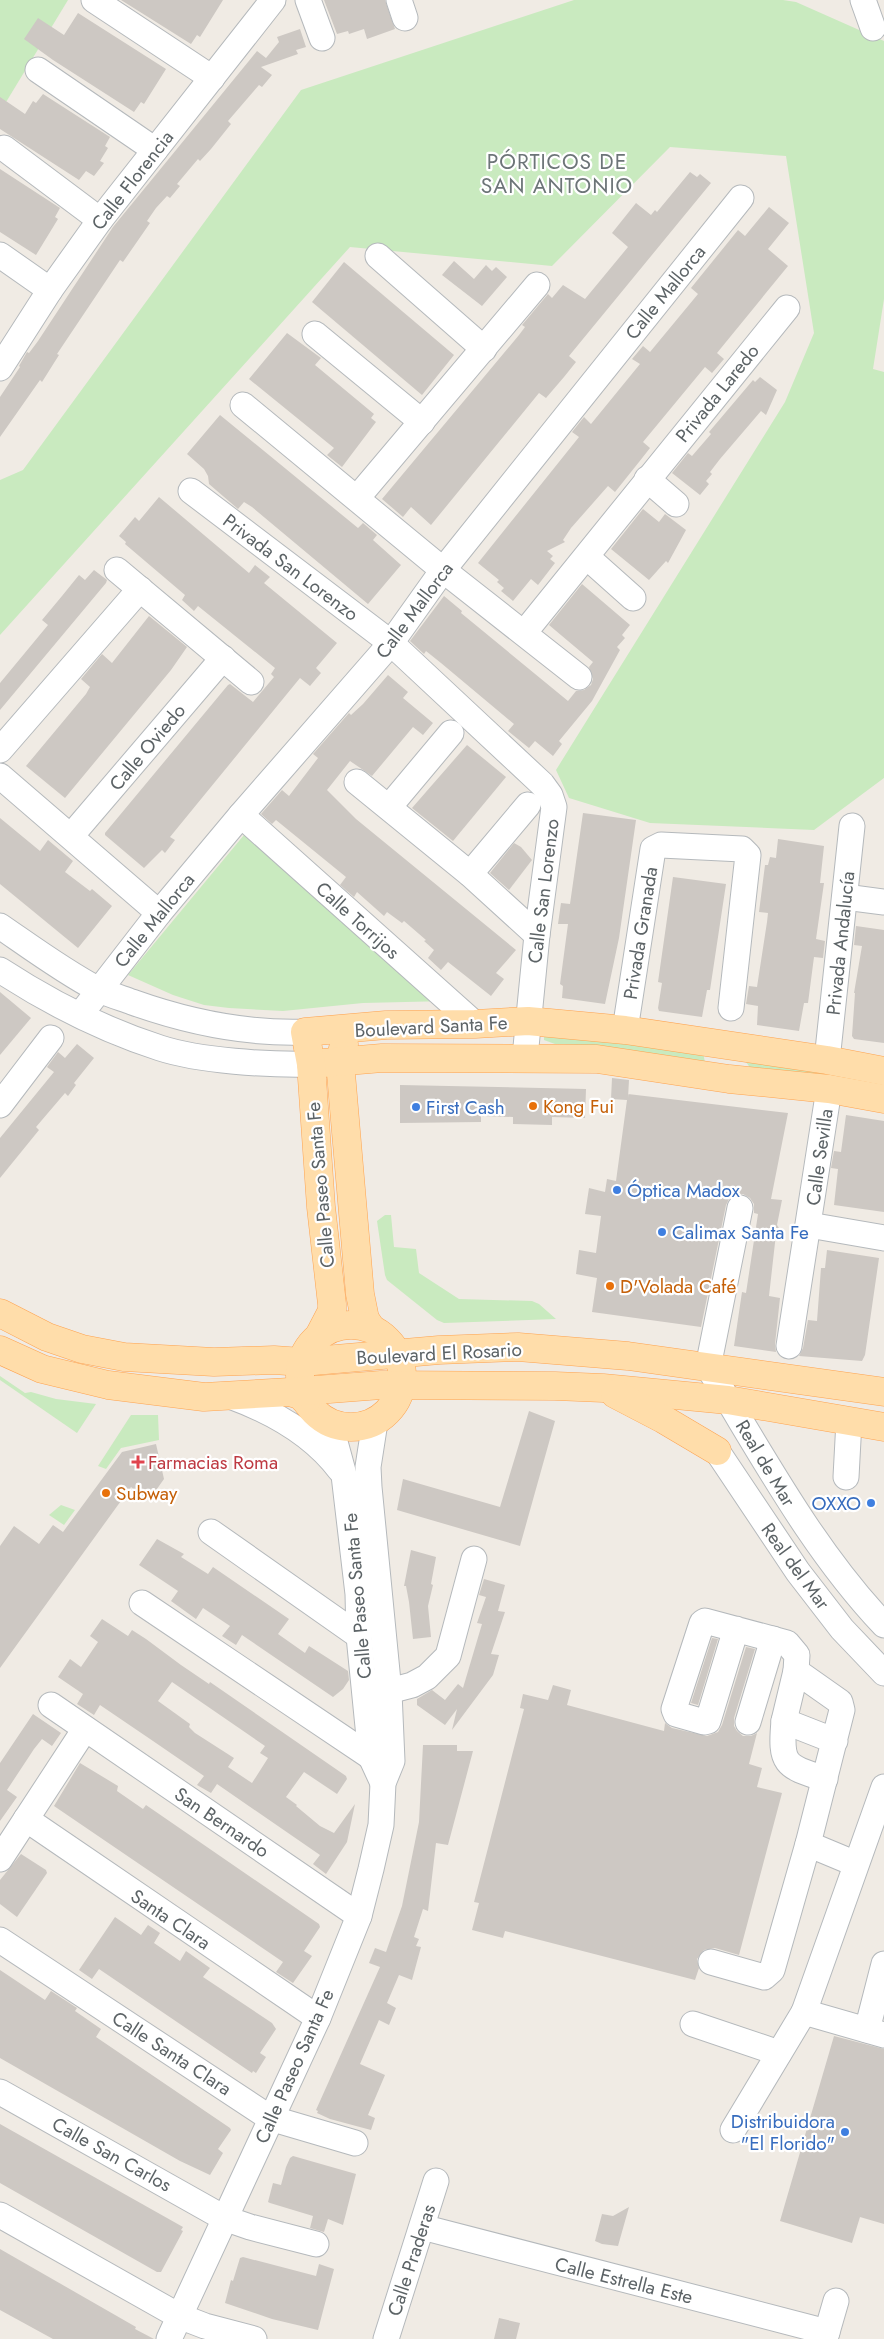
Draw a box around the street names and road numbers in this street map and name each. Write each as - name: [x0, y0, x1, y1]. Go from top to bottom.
- street label: Calle Florencia: [85, 125, 180, 236]
- street label: Calle Mallorca: [619, 239, 712, 345]
- street label: Privada Laredo: [669, 338, 766, 448]
- street label: Privada San Lorenzo: [217, 507, 364, 627]
- street label: Calle Mallorca: [369, 556, 460, 664]
- street label: Calle Oviedo: [103, 698, 192, 797]
- street label: Calle San Lorenzo: [521, 817, 566, 965]
- street label: Privada Granada: [617, 865, 664, 1001]
- street label: Calle Mallorca: [108, 867, 201, 973]
- street label: Privada Andalucía: [820, 870, 861, 1016]
- street label: Calle Torrijos: [310, 875, 406, 966]
- street label: Boulevard Santa Fe: [354, 1009, 508, 1044]
- street label: Calle Paseo Santa Fe: [300, 1101, 341, 1269]
- street label: Calle Sevilla: [799, 1107, 840, 1207]
- street label: Boulevard El Rosario: [356, 1336, 522, 1371]
- street label: Real de Mar: [729, 1415, 802, 1512]
- street label: Calle Paseo Santa Fe: [337, 1512, 378, 1680]
- street label: Real del Mar: [755, 1517, 837, 1616]
- street label: San Bernardo: [169, 1781, 274, 1864]
- street label: Santa Clara: [125, 1883, 216, 1956]
- street label: Calle Paseo Santa Fe: [248, 1984, 341, 2148]
- street label: Calle Santa Clara: [107, 2005, 237, 2102]
- street label: Calle San Carlos: [47, 2110, 177, 2199]
- street label: Calle Praderas: [381, 2200, 442, 2319]
- street label: Calle Estrella Este: [552, 2250, 696, 2311]

